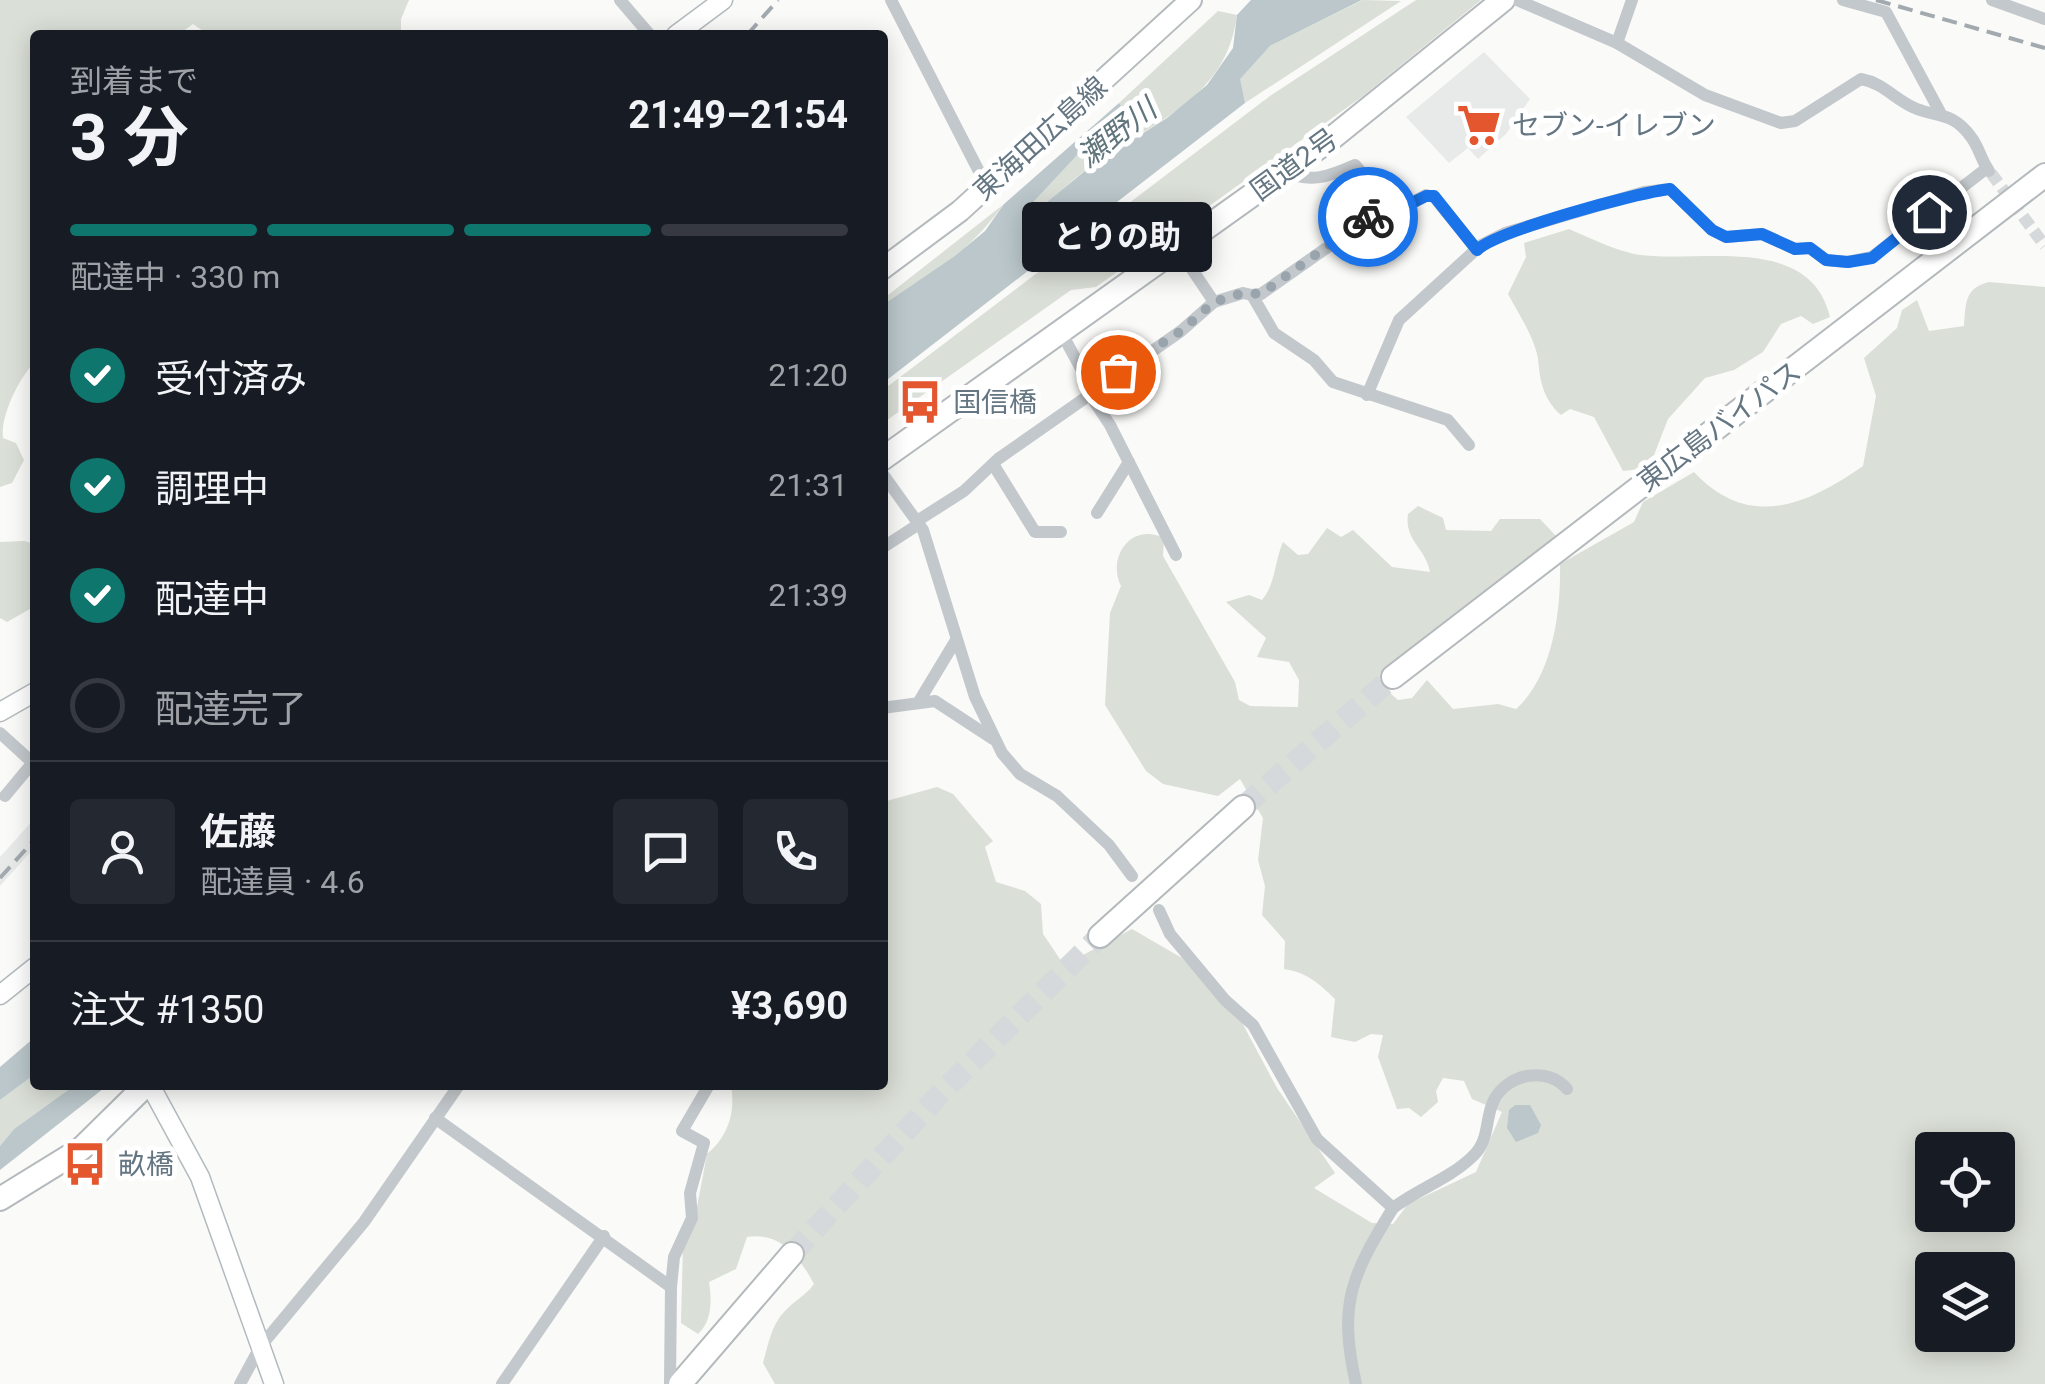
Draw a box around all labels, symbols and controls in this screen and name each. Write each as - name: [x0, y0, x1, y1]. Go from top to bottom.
- text: 到着まで: [70, 62, 198, 100]
- street label: 東海田広島線: [967, 70, 1114, 207]
- water label: 瀬野川: [1070, 89, 1165, 174]
- text: 21:49–21:54: [628, 93, 848, 137]
- text: 3 分: [70, 100, 188, 176]
- supermarket icon: セブン-イレブン: [1455, 101, 1503, 149]
- place label: セブン-イレブン: [1512, 109, 1716, 142]
- street label: 国道2号: [1244, 122, 1344, 207]
- courier: [1318, 167, 1418, 267]
- pin: [1887, 170, 1972, 255]
- icon: home: [1902, 185, 1957, 240]
- icon: bike: [1341, 190, 1396, 245]
- callout: とりの助: [1023, 202, 1213, 272]
- text: とりの助: [1053, 218, 1181, 256]
- text: 配達中 · 330 m: [70, 258, 280, 296]
- pin: [1076, 330, 1161, 415]
- icon: bag: [1091, 345, 1146, 400]
- icon: check: [70, 348, 125, 403]
- street label: 東広島バイパス: [1631, 354, 1807, 498]
- text: 21:20: [768, 356, 848, 394]
- text: 受付済み: [155, 357, 307, 401]
- bus stop icon: 国信橋: [896, 378, 944, 426]
- place label: 国信橋: [953, 386, 1037, 419]
- icon: check: [70, 458, 125, 513]
- text: 21:31: [768, 466, 848, 504]
- text: 調理中: [155, 467, 269, 511]
- icon: check: [70, 568, 125, 623]
- text: 21:39: [768, 576, 848, 614]
- text: 配達中: [155, 577, 269, 621]
- text: 配達完了: [155, 687, 307, 731]
- button: person: [70, 799, 175, 904]
- button: chat: [613, 799, 718, 904]
- button: phone: [743, 799, 848, 904]
- text: 佐藤: [200, 810, 276, 854]
- text: 配達員 · 4.6: [200, 863, 365, 901]
- text: ¥3,690: [731, 984, 848, 1028]
- text: 注文 #1350: [70, 988, 264, 1032]
- map controls: [1915, 1132, 2015, 1352]
- button: locate: [1915, 1132, 2015, 1232]
- bus stop icon: 畝橋: [61, 1140, 109, 1188]
- place label: 畝橋: [118, 1148, 174, 1181]
- button: layers: [1915, 1252, 2015, 1352]

